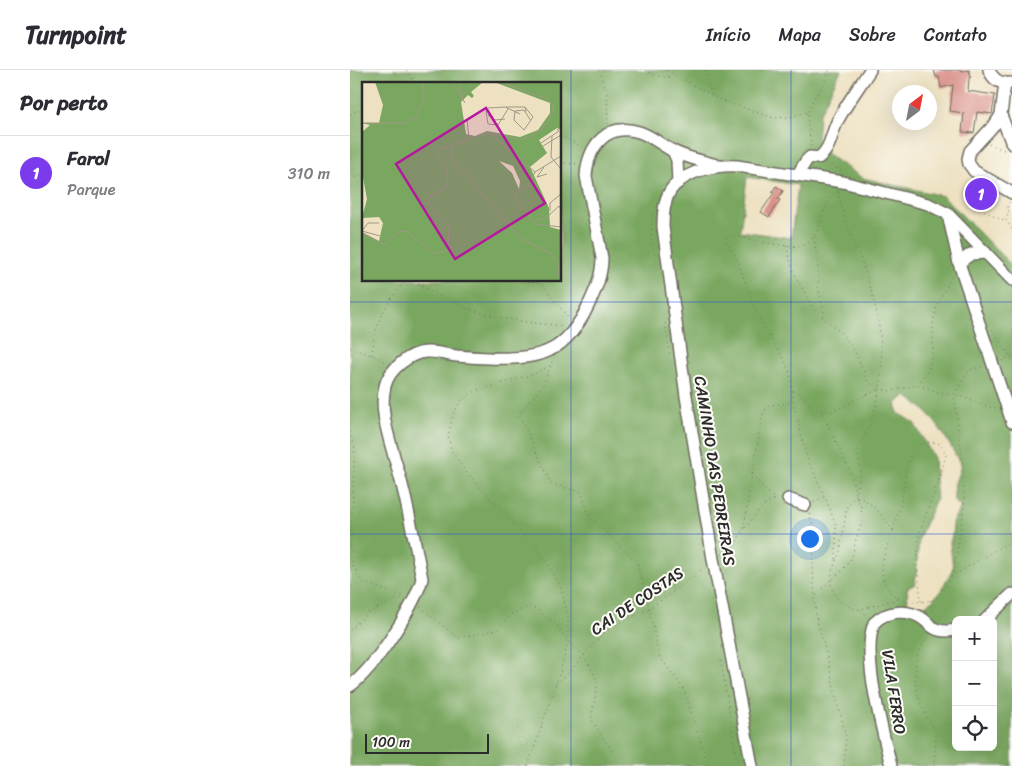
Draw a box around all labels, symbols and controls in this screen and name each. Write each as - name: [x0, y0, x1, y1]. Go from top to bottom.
- text: Turnpoint: [25, 14, 127, 56]
- text: Início: [706, 19, 751, 51]
- text: Mapa: [779, 19, 821, 51]
- text: Sobre: [849, 19, 896, 51]
- text: Contato: [924, 19, 987, 51]
- inset map: [362, 82, 561, 281]
- text: Por perto: [20, 84, 108, 122]
- north arrow: [892, 85, 937, 130]
- text: Farol: [67, 142, 110, 175]
- text: 1: [33, 159, 39, 188]
- text: 310 m: [288, 159, 330, 188]
- text: Parque: [67, 175, 115, 204]
- pin: 1: [965, 175, 997, 213]
- street label: CAMINHO DAS PEDREIRAS: [686, 374, 744, 568]
- your location: [797, 526, 823, 552]
- street label: CAI DE COSTAS: [584, 559, 690, 643]
- map controls: [952, 616, 997, 751]
- button: +: [952, 616, 997, 661]
- street label: VILA FERRO: [873, 648, 915, 736]
- button: −: [952, 661, 997, 706]
- button: locate: [952, 706, 997, 751]
- text: 100 m: [372, 730, 410, 755]
- scale bar: [365, 731, 489, 754]

